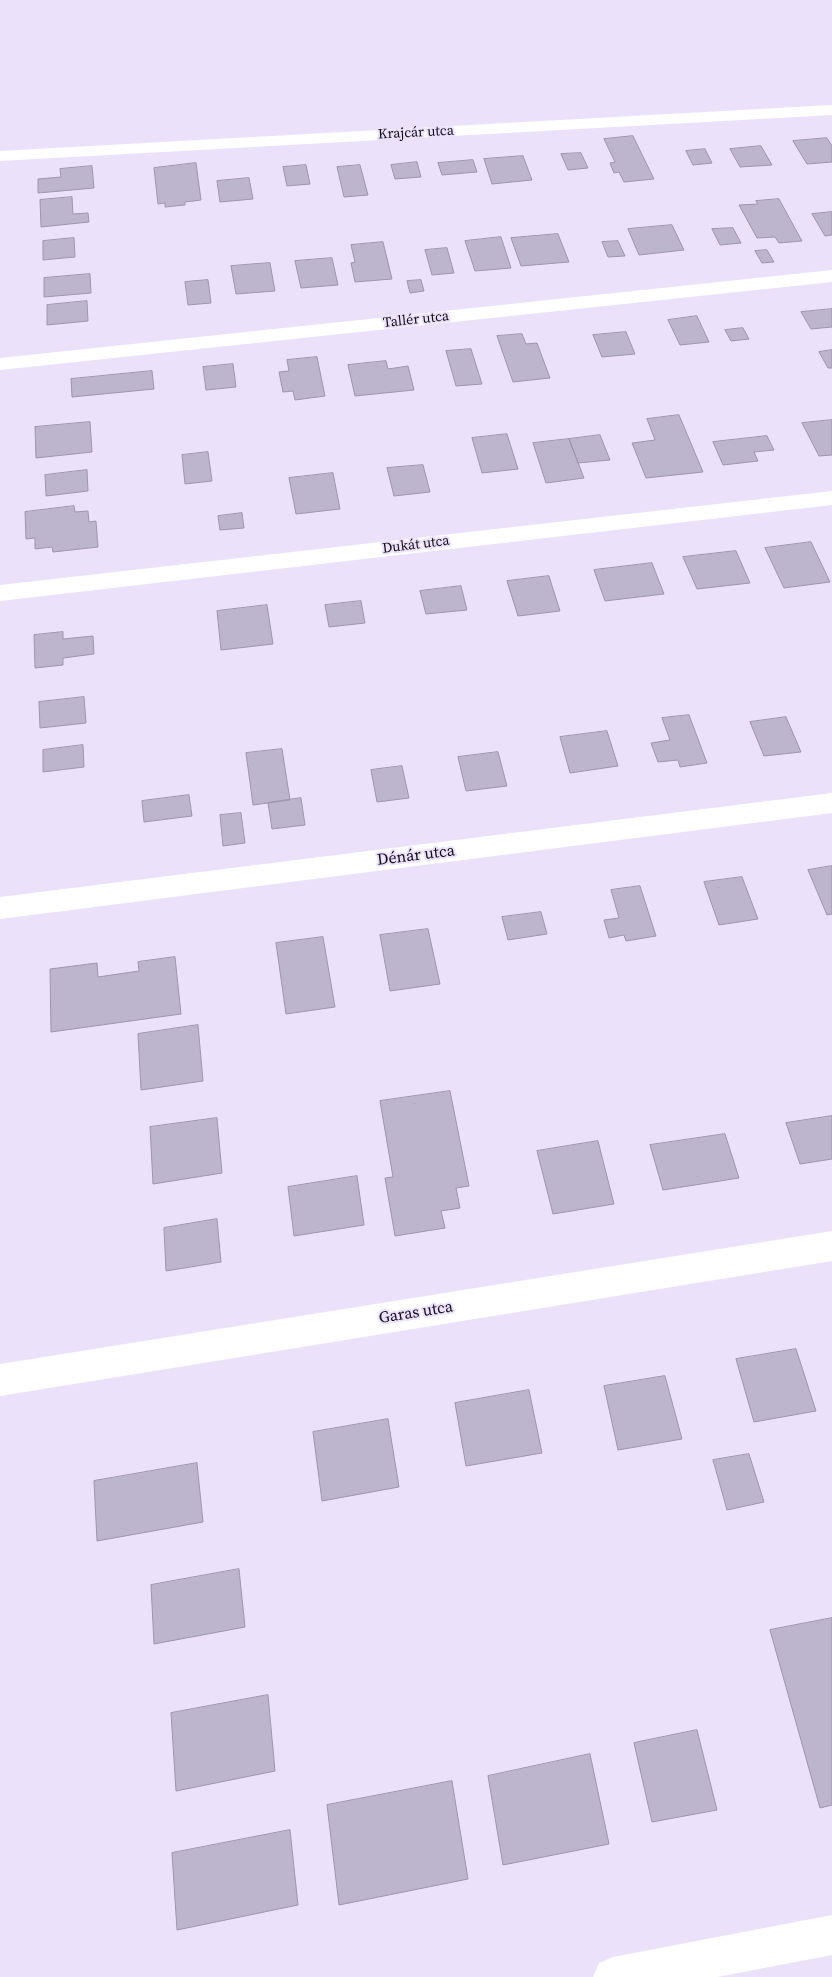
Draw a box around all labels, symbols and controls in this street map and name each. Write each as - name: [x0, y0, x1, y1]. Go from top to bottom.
- street label: Krajcár utca: [378, 123, 454, 143]
- street label: Tallér utca: [382, 308, 450, 332]
- street label: Dukát utca: [382, 533, 450, 557]
- street label: Dénár utca: [376, 842, 456, 870]
- street label: Garas utca: [378, 1298, 454, 1328]

